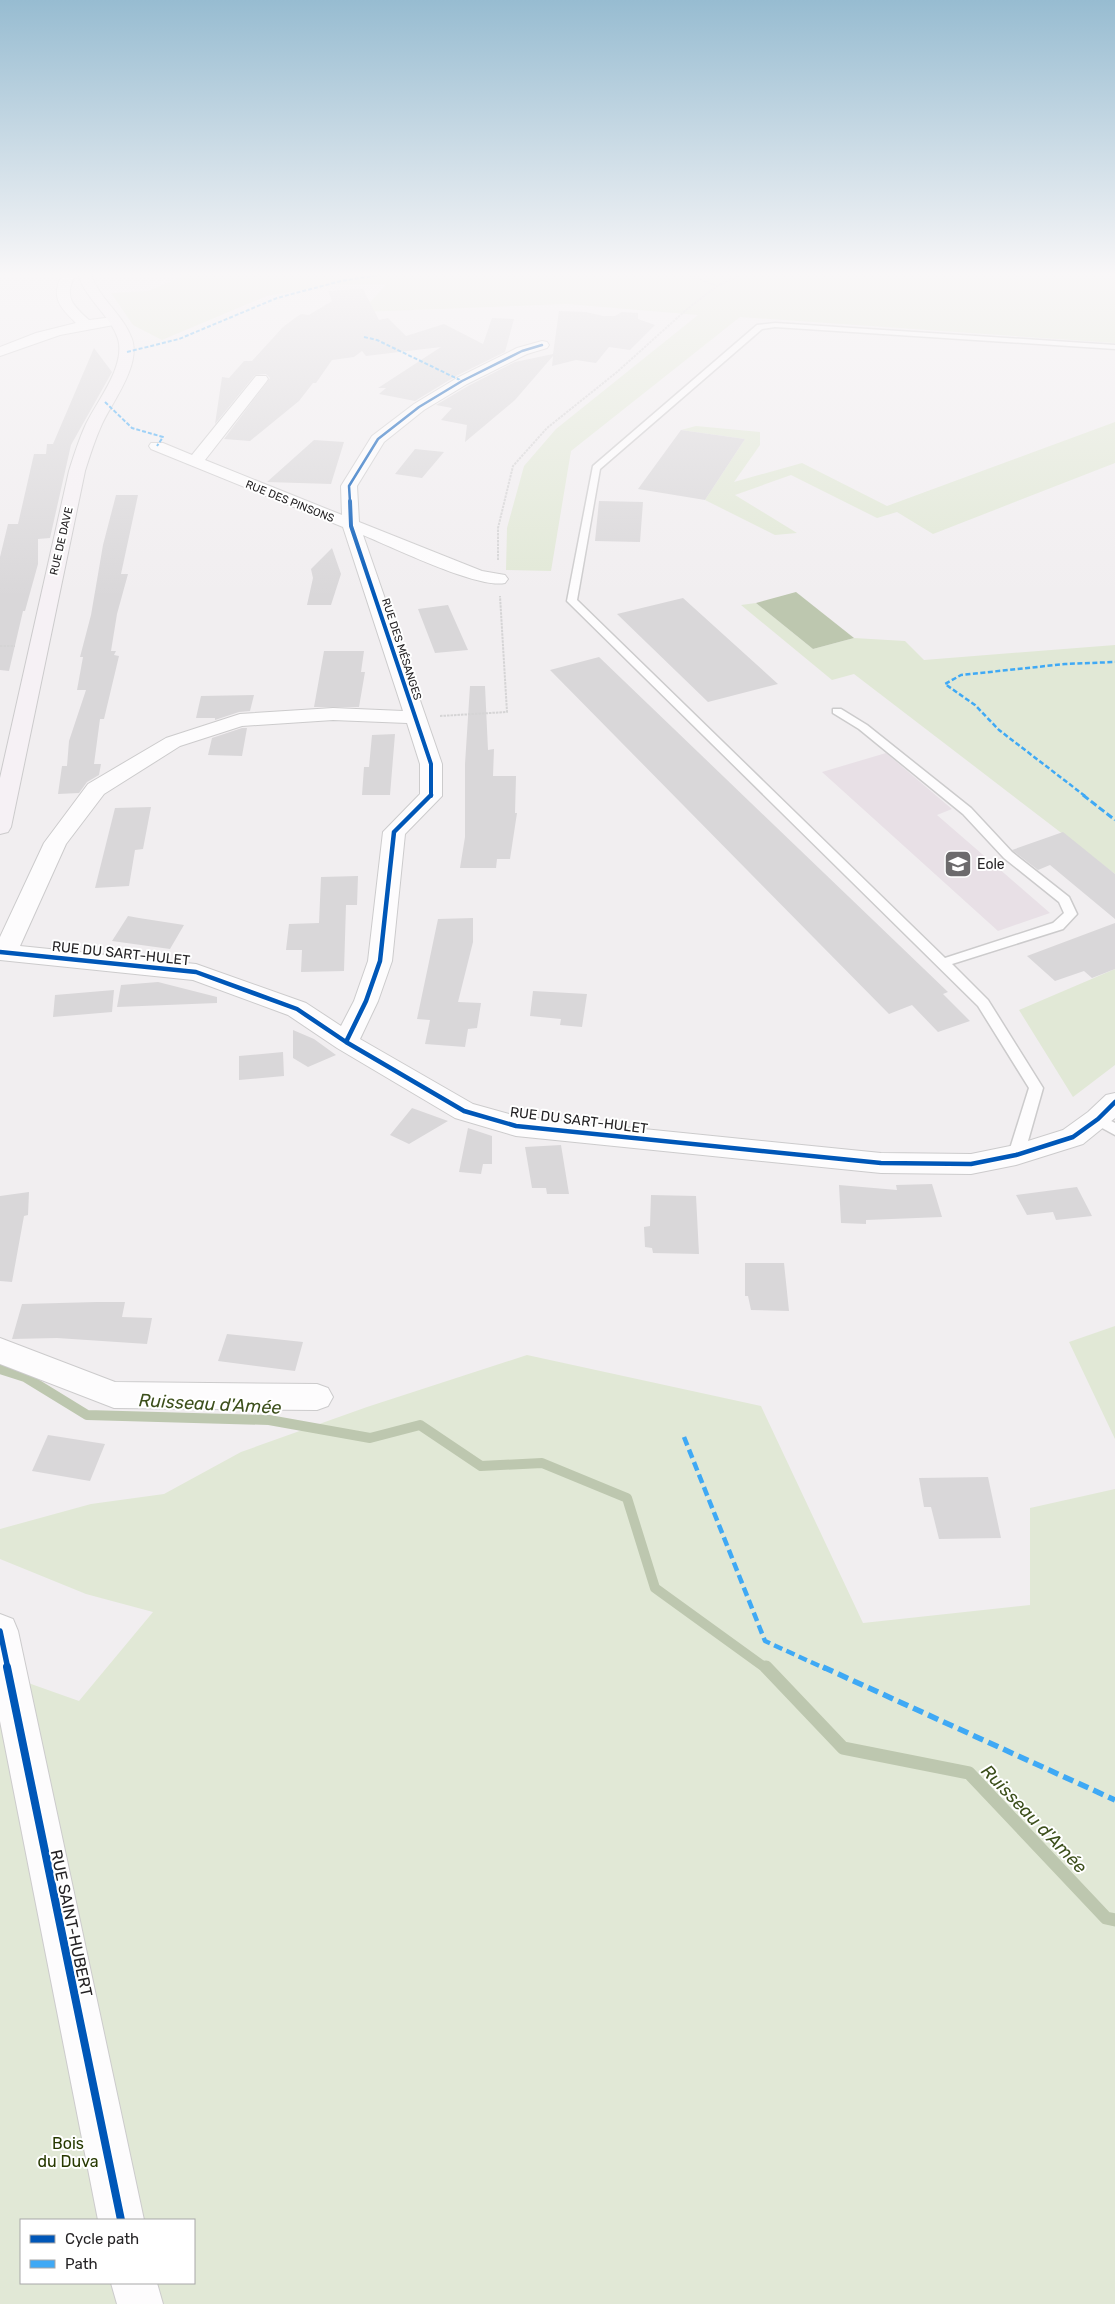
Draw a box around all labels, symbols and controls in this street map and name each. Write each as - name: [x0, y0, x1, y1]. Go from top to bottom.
- street label: RUE DES PINSONS: [244, 478, 336, 525]
- street label: RUE DE DAVE: [47, 506, 76, 576]
- street label: RUE DES MÉSANGES: [379, 597, 424, 702]
- school or university icon: Eole: [943, 849, 973, 879]
- place label: Eole: [977, 856, 1005, 873]
- street label: RUE DU SART-HULET: [51, 938, 191, 969]
- street label: RUE DU SART-HULET: [509, 1104, 649, 1137]
- water label: Ruisseau d'Amée: [138, 1389, 282, 1419]
- water label: Ruisseau d'Amée: [976, 1760, 1092, 1878]
- street label: RUE SAINT-HUBERT: [47, 1848, 96, 1998]
- park label: Bois du Duva: [37, 2134, 99, 2171]
- legend: [20, 2219, 195, 2284]
- text: Cycle path: [65, 2230, 139, 2248]
- text: Path: [65, 2255, 98, 2273]

